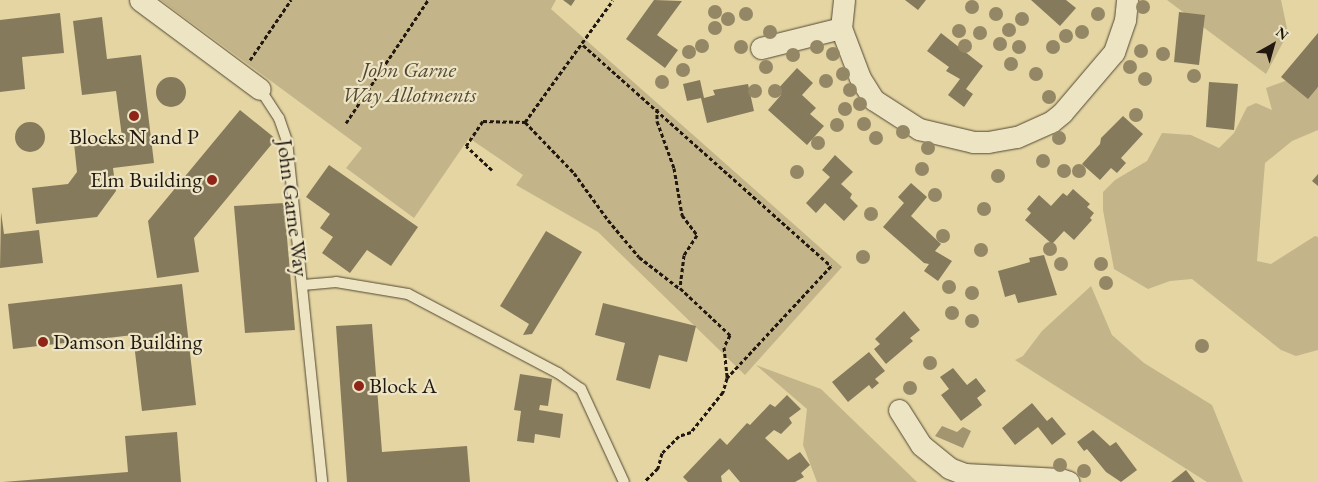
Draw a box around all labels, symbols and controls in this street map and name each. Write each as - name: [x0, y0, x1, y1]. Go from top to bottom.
- north arrow: [1248, 20, 1298, 70]
- text: N: [1272, 23, 1292, 44]
- park label: John Garne Way Allotments: [342, 56, 476, 108]
- marker: Blocks N and P: [128, 110, 140, 122]
- place label: Blocks N and P: [69, 124, 199, 150]
- street label: John Garne Way: [271, 138, 315, 278]
- place label: Elm Building: [90, 167, 202, 193]
- marker: Elm Building: [206, 174, 218, 186]
- place label: Damson Building: [53, 329, 202, 355]
- marker: Damson Building: [37, 336, 49, 348]
- place label: Block A: [369, 373, 437, 399]
- marker: Block A: [353, 380, 365, 392]

